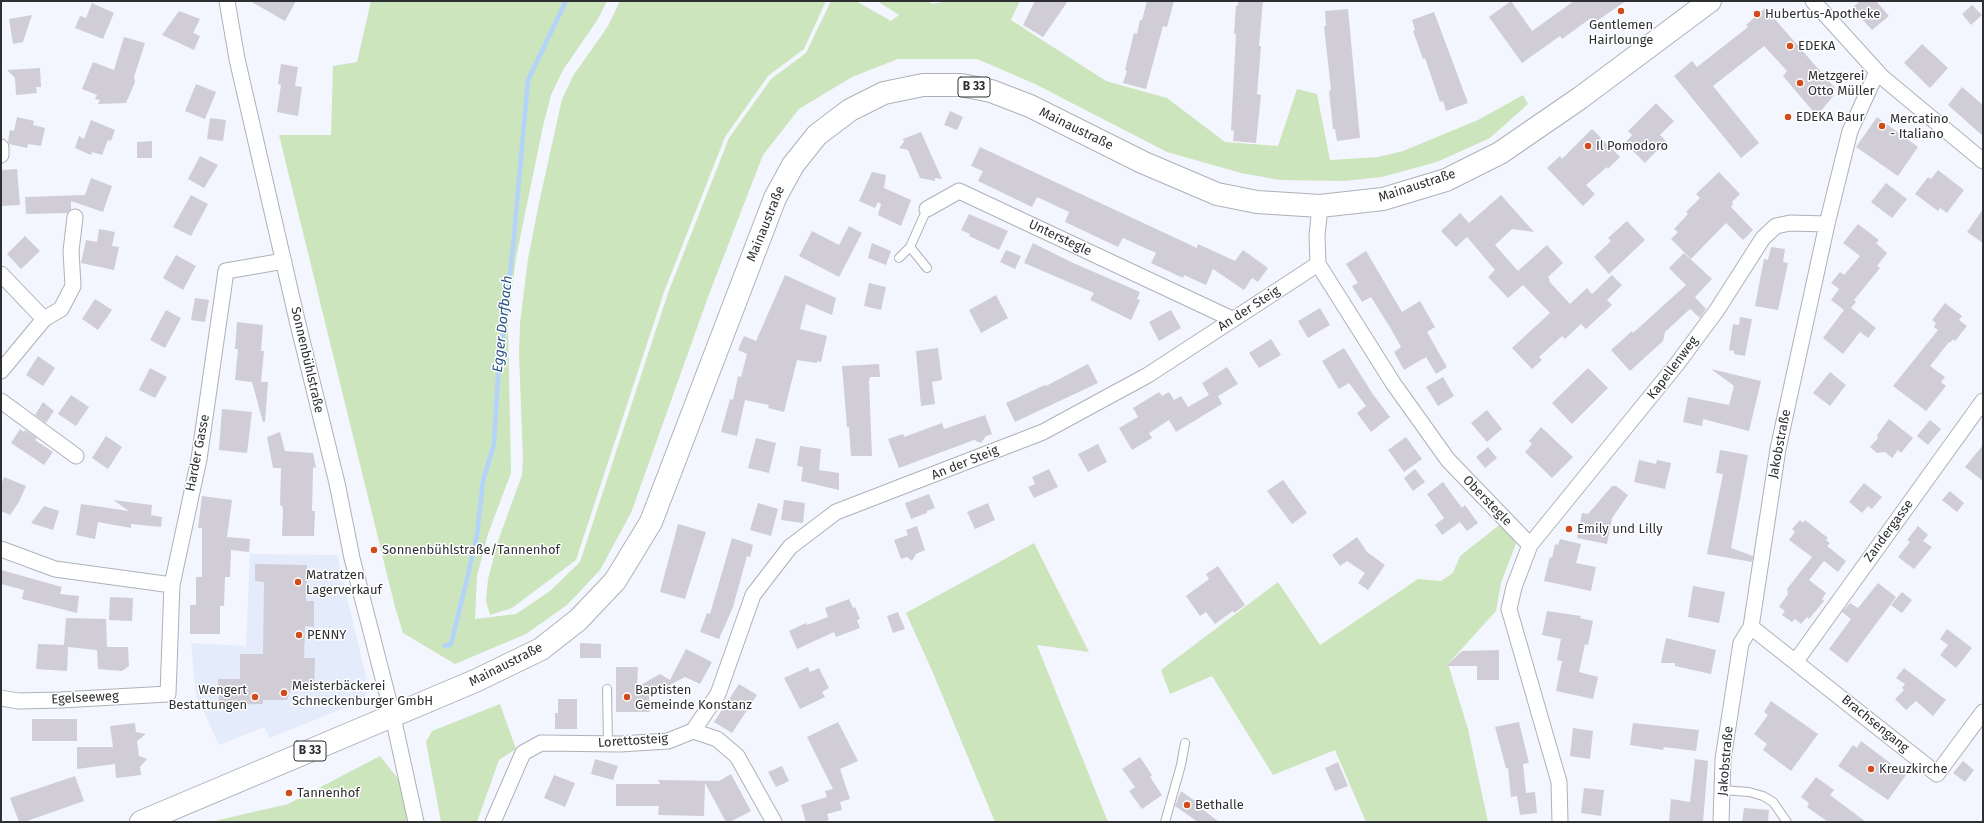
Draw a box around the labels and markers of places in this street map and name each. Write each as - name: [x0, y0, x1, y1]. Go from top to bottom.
- marker: Gentlemen Hairlounge: [1616, 6, 1626, 16]
- place label: Hubertus-Apotheke: [1765, 6, 1880, 22]
- marker: Hubertus-Apotheke: [1752, 9, 1762, 19]
- place label: Gentlemen Hairlounge: [1589, 17, 1653, 48]
- place label: EDEKA: [1798, 38, 1835, 54]
- marker: EDEKA: [1785, 41, 1795, 51]
- place label: Metzgerei Otto Müller: [1808, 68, 1875, 99]
- marker: Metzgerei Otto Müller: [1795, 78, 1805, 88]
- place label: EDEKA Baur: [1796, 109, 1864, 125]
- place label: Mercatino - Italiano: [1890, 111, 1949, 142]
- marker: EDEKA Baur: [1783, 112, 1793, 122]
- marker: Mercatino - Italiano: [1877, 121, 1887, 131]
- place label: Il Pomodoro: [1596, 138, 1668, 154]
- marker: Il Pomodoro: [1583, 141, 1593, 151]
- place label: Emily und Lilly: [1577, 521, 1663, 537]
- marker: Emily und Lilly: [1564, 524, 1574, 534]
- place label: Sonnenbühlstraße/Tannenhof: [382, 542, 560, 558]
- marker: Sonnenbühlstraße/Tannenhof: [369, 545, 379, 555]
- place label: Matratzen Lagerverkauf: [306, 567, 382, 598]
- marker: Matratzen Lagerverkauf: [293, 577, 303, 587]
- place label: PENNY: [307, 627, 346, 643]
- marker: PENNY: [294, 630, 304, 640]
- place label: Meisterbäckerei Schneckenburger GmbH: [292, 678, 433, 709]
- place label: Wengert Bestattungen: [168, 682, 247, 713]
- place label: Baptisten Gemeinde Konstanz: [635, 682, 752, 713]
- marker: Meisterbäckerei Schneckenburger GmbH: [279, 688, 289, 698]
- marker: Wengert Bestattungen: [250, 692, 260, 702]
- marker: Baptisten Gemeinde Konstanz: [622, 692, 632, 702]
- place label: Kreuzkirche: [1879, 761, 1947, 777]
- marker: Kreuzkirche: [1866, 764, 1876, 774]
- place label: Tannenhof: [297, 785, 360, 801]
- marker: Tannenhof: [284, 788, 294, 798]
- place label: Bethalle: [1195, 797, 1244, 813]
- marker: Bethalle: [1182, 800, 1192, 810]

